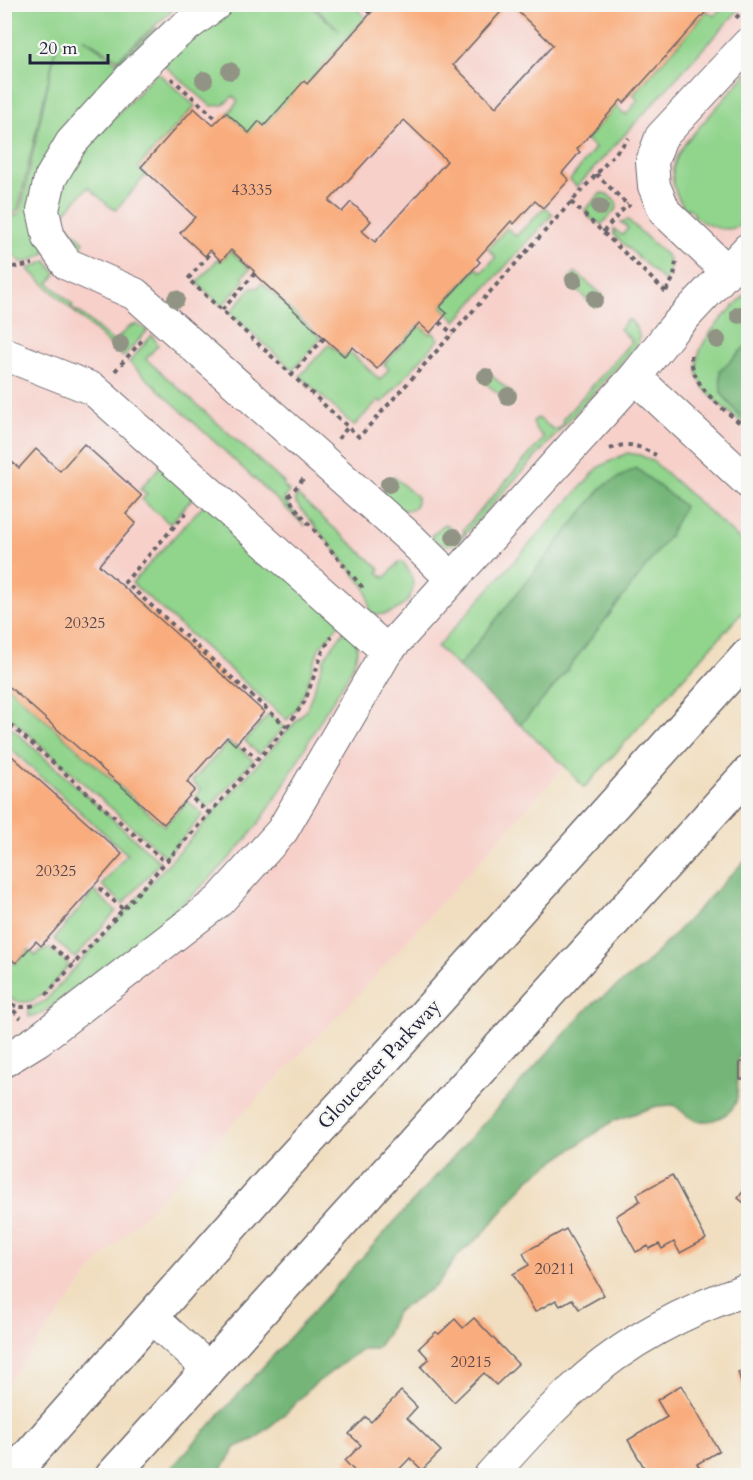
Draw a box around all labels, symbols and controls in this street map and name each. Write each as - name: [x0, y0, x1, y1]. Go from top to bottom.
- scale bar: [30, 27, 108, 65]
- text: 20 m: [39, 36, 78, 61]
- house number: 43335: [232, 179, 272, 201]
- house number: 20325: [65, 612, 105, 634]
- house number: 20325: [36, 860, 76, 882]
- street label: Gloucester Parkway: [311, 993, 447, 1135]
- house number: 20211: [535, 1258, 575, 1280]
- house number: 20215: [451, 1351, 491, 1373]

